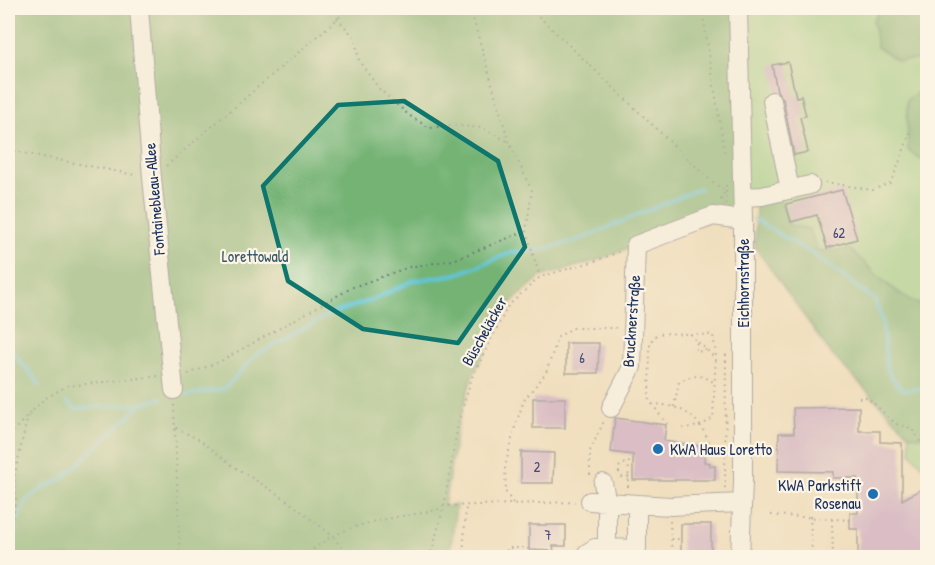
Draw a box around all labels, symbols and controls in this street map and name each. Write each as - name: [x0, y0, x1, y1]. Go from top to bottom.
- street label: Fontainebleau-Allee: [138, 141, 170, 257]
- house number: 62: [833, 223, 846, 242]
- street label: Eichhornstraße: [732, 238, 754, 328]
- park label: Lorettowald: [222, 245, 288, 267]
- street label: Brucknerstraße: [617, 274, 645, 368]
- street label: Büscheläcker: [456, 292, 512, 370]
- house number: 6: [579, 348, 585, 367]
- place label: KWA Haus Loretto: [670, 438, 773, 460]
- marker: KWA Haus Loretto: [651, 442, 665, 456]
- house number: 2: [534, 457, 541, 476]
- place label: KWA Parkstift Rosenau: [778, 474, 862, 514]
- marker: KWA Parkstift Rosenau: [866, 487, 880, 501]
- house number: 7: [545, 525, 552, 544]

